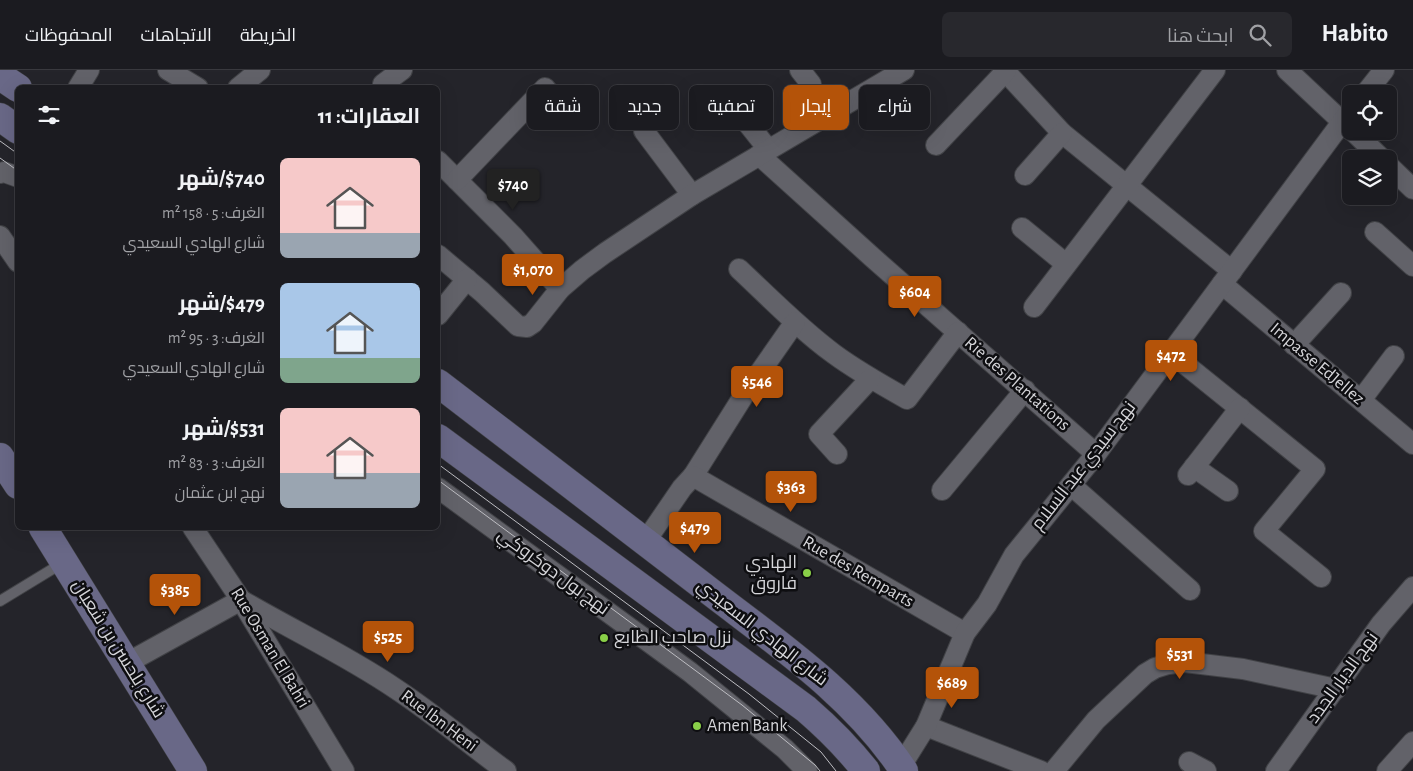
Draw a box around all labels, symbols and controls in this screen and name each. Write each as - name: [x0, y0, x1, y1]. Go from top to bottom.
- search box: [942, 12, 1292, 57]
- icon: search: [1246, 21, 1274, 49]
- text: Habito: [1322, 22, 1388, 46]
- text: المحفوظات: [25, 27, 113, 45]
- text: الاتجاهات: [141, 27, 212, 45]
- text: الخريطة: [240, 27, 296, 45]
- text: ابحث هنا: [1167, 27, 1234, 46]
- chip: شقة: [527, 85, 599, 130]
- chip: جديد: [609, 85, 679, 130]
- chip: تصفية: [689, 85, 773, 130]
- chip: إيجار: [783, 85, 849, 130]
- chip: شراء: [859, 85, 930, 130]
- map controls: [1342, 85, 1397, 205]
- button: locate: [1342, 85, 1397, 140]
- icon: filters: [35, 101, 63, 129]
- text: العقارات: 11: [318, 106, 420, 127]
- button: layers: [1342, 150, 1397, 205]
- text: $740/شهر: [178, 168, 265, 189]
- pin: $740: [483, 168, 543, 211]
- text: $740: [498, 177, 528, 193]
- icon: home: [320, 178, 380, 238]
- text: الغرف: 5 · 158 m²: [162, 205, 265, 221]
- text: شارع الهادي السعيدي: [122, 235, 265, 251]
- pin: $1,070: [492, 254, 574, 296]
- text: $1,070: [513, 262, 553, 278]
- pin: $604: [885, 276, 945, 318]
- text: $604: [899, 284, 931, 300]
- text: $479/شهر: [179, 293, 265, 314]
- icon: home: [320, 303, 380, 363]
- street label: Impasse EdJellez: [1266, 320, 1368, 408]
- text: الغرف: 3 · 95 m²: [168, 330, 265, 346]
- street label: Rie des Plantations: [961, 334, 1073, 434]
- pin: $472: [1141, 340, 1201, 382]
- text: $472: [1156, 348, 1186, 364]
- text: شارع الهادي السعيدي: [122, 360, 265, 376]
- pin: $546: [727, 366, 787, 408]
- text: $546: [742, 374, 772, 390]
- street label: نهج سيدي عبد السلام: [1029, 399, 1143, 536]
- text: $531/شهر: [183, 418, 265, 439]
- icon: home: [320, 428, 380, 488]
- text: الغرف: 3 · 83 m²: [168, 455, 265, 471]
- pin: $363: [761, 470, 821, 513]
- text: $363: [777, 479, 805, 495]
- text: نهج ابن عثمان: [175, 485, 265, 501]
- pin: $479: [665, 512, 725, 554]
- text: $479: [680, 520, 710, 536]
- street label: نهج بول دوكروكي: [491, 526, 612, 622]
- street label: Rue des Remparts: [799, 533, 917, 611]
- place label: الهادي فاروق: [745, 554, 797, 595]
- marker: الهادي فاروق: [801, 567, 813, 579]
- pin: $385: [145, 574, 205, 616]
- street label: شارع بلحسن بن شعبان: [67, 576, 169, 722]
- street label: شارع الهادي السعيدي: [691, 576, 831, 693]
- text: $385: [161, 582, 189, 598]
- street label: Rue Osman El Bahri: [227, 585, 313, 711]
- pin: $525: [358, 620, 418, 663]
- text: $525: [374, 629, 402, 645]
- place label: نزل صاحب الطابع: [614, 629, 732, 649]
- street label: نهج الديار الجدد: [1304, 629, 1383, 728]
- marker: نزل صاحب الطابع: [598, 632, 610, 644]
- pin: $531: [1150, 638, 1210, 680]
- text: $531: [1167, 646, 1193, 662]
- pin: $689: [922, 666, 982, 709]
- text: $689: [937, 675, 967, 691]
- street label: Rue Ibn Heni: [398, 687, 480, 755]
- place label: Amen Bank: [707, 717, 788, 735]
- marker: Amen Bank: [691, 720, 703, 732]

